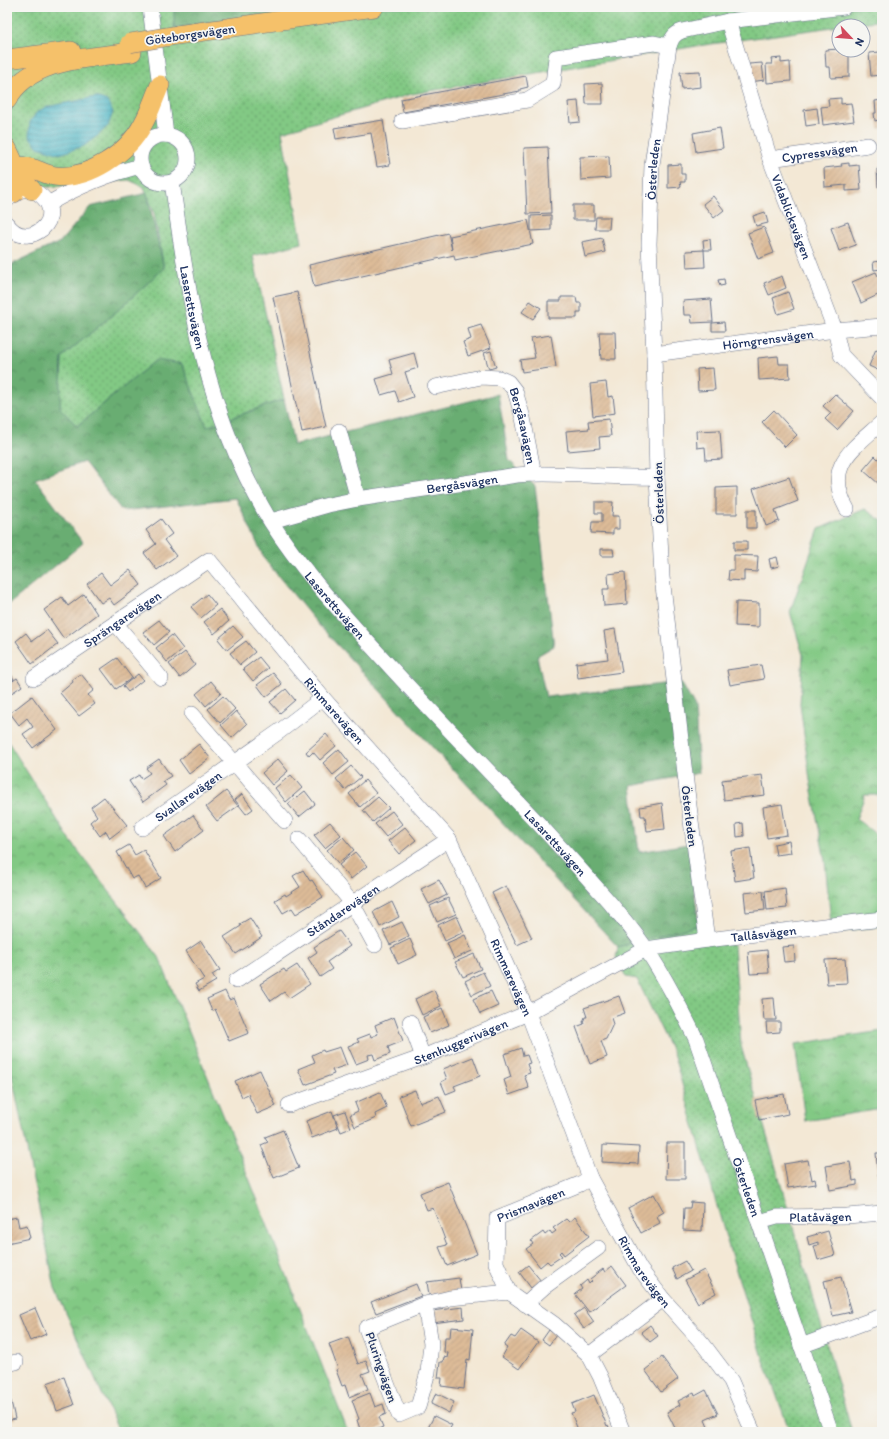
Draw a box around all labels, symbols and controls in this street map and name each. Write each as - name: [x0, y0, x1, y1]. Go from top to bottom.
- north arrow: [831, 18, 871, 58]
- street label: Göteborgsvägen: [144, 21, 236, 48]
- text: N: [852, 36, 867, 48]
- street label: Österleden: [644, 137, 664, 200]
- street label: Cypressvägen: [781, 140, 858, 165]
- street label: Vidablicksvägen: [768, 172, 815, 262]
- street label: Lasarettsvägen: [177, 264, 208, 351]
- street label: Hörngrensvägen: [722, 326, 815, 353]
- street label: Bergåsavägen: [506, 386, 539, 466]
- street label: Österleden: [650, 461, 667, 524]
- street label: Bergåsvägen: [425, 471, 499, 497]
- street label: Lasarettsvägen: [301, 568, 369, 643]
- street label: Sprängarevägen: [80, 588, 164, 651]
- street label: Rimmarevägen: [301, 674, 368, 748]
- street label: Svallarevägen: [152, 767, 225, 825]
- street label: Österleden: [678, 784, 701, 848]
- street label: Lasarettsvägen: [521, 807, 590, 880]
- street label: Ståndarevägen: [304, 880, 383, 940]
- street label: Tallåsvägen: [730, 922, 798, 945]
- street label: Rimmarevägen: [487, 936, 536, 1019]
- street label: Stenhuggerivägen: [412, 1015, 510, 1068]
- street label: Österleden: [729, 1155, 764, 1219]
- street label: Prismavägen: [494, 1184, 567, 1225]
- street label: Platåvägen: [789, 1209, 852, 1225]
- street label: Rimmarevägen: [615, 1233, 674, 1311]
- street label: Pluringvägen: [362, 1330, 401, 1405]

